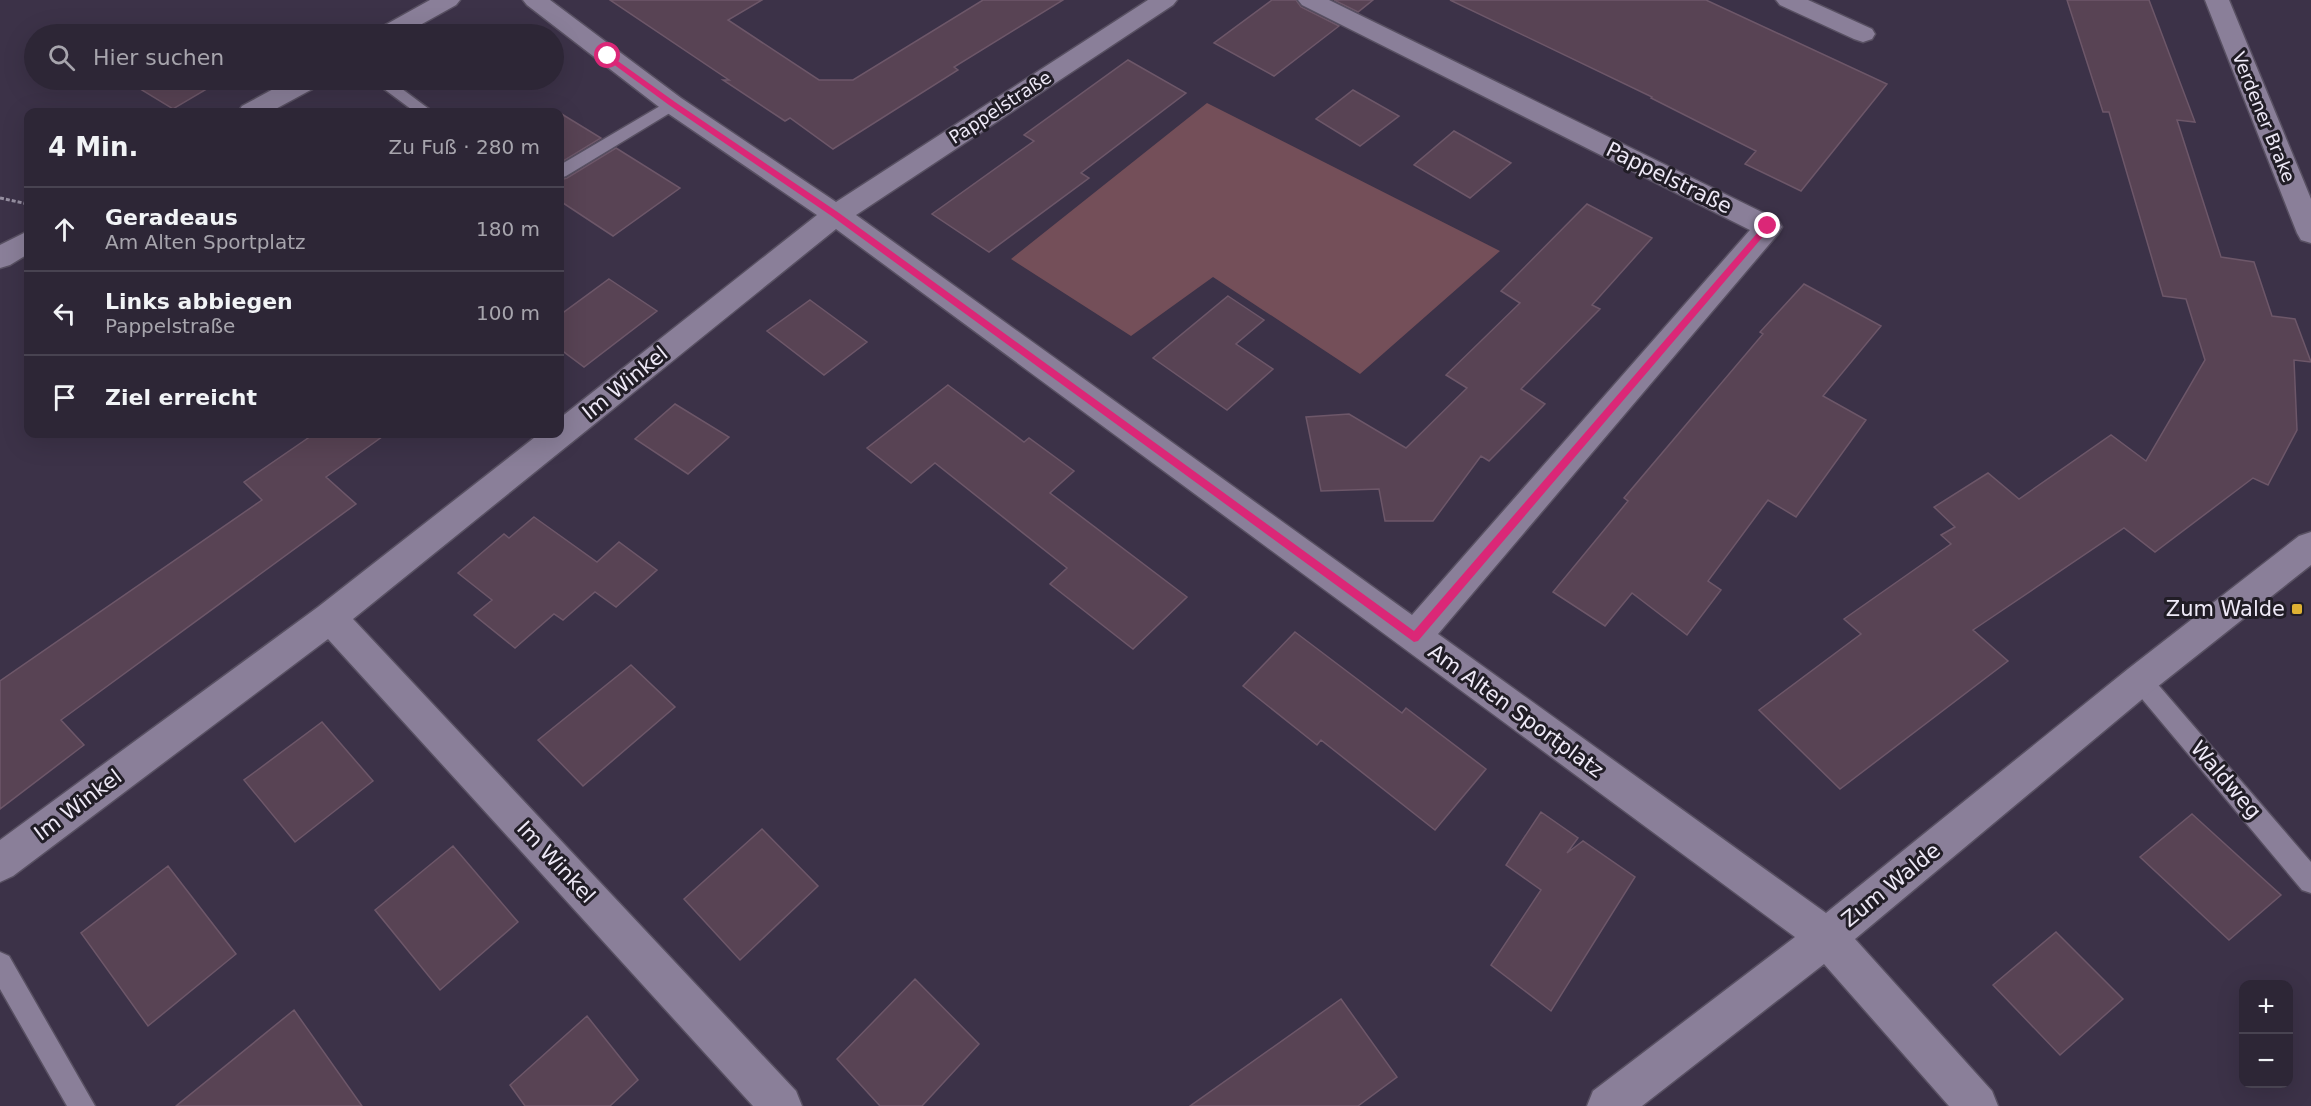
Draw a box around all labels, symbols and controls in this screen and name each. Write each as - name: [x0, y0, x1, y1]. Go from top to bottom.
- search box: [24, 24, 564, 90]
- icon: search: [45, 41, 78, 74]
- route start: [594, 42, 620, 68]
- text: Hier suchen: [93, 45, 224, 70]
- street label: Verdener Brake: [2228, 49, 2300, 185]
- street label: Pappelstraße: [945, 66, 1055, 148]
- text: 4 Min.: [48, 132, 138, 162]
- text: Zu Fuß · 280 m: [388, 135, 540, 159]
- street label: Pappelstraße: [1602, 137, 1736, 219]
- text: Geradeaus: [105, 205, 238, 230]
- route end: [1754, 212, 1780, 238]
- icon: ahead: [48, 213, 81, 246]
- text: 180 m: [476, 217, 540, 241]
- text: Am Alten Sportplatz: [105, 230, 305, 254]
- text: Links abbiegen: [105, 289, 293, 314]
- icon: left: [48, 297, 81, 330]
- text: 100 m: [476, 301, 540, 325]
- text: Pappelstraße: [105, 314, 235, 338]
- street label: Im Winkel: [577, 341, 673, 425]
- icon: arrive: [48, 381, 81, 414]
- text: Ziel erreicht: [105, 385, 257, 410]
- place label: Zum Walde: [2166, 597, 2285, 621]
- marker: Zum Walde: [2290, 602, 2304, 616]
- street label: Am Alten Sportplatz: [1424, 639, 1608, 783]
- street label: Waldweg: [2186, 736, 2266, 824]
- street label: Im Winkel: [30, 764, 126, 846]
- street label: Im Winkel: [512, 816, 600, 908]
- street label: Zum Walde: [1837, 838, 1945, 932]
- map controls: [2239, 980, 2293, 1088]
- button: +: [2239, 980, 2293, 1034]
- button: −: [2239, 1034, 2293, 1088]

